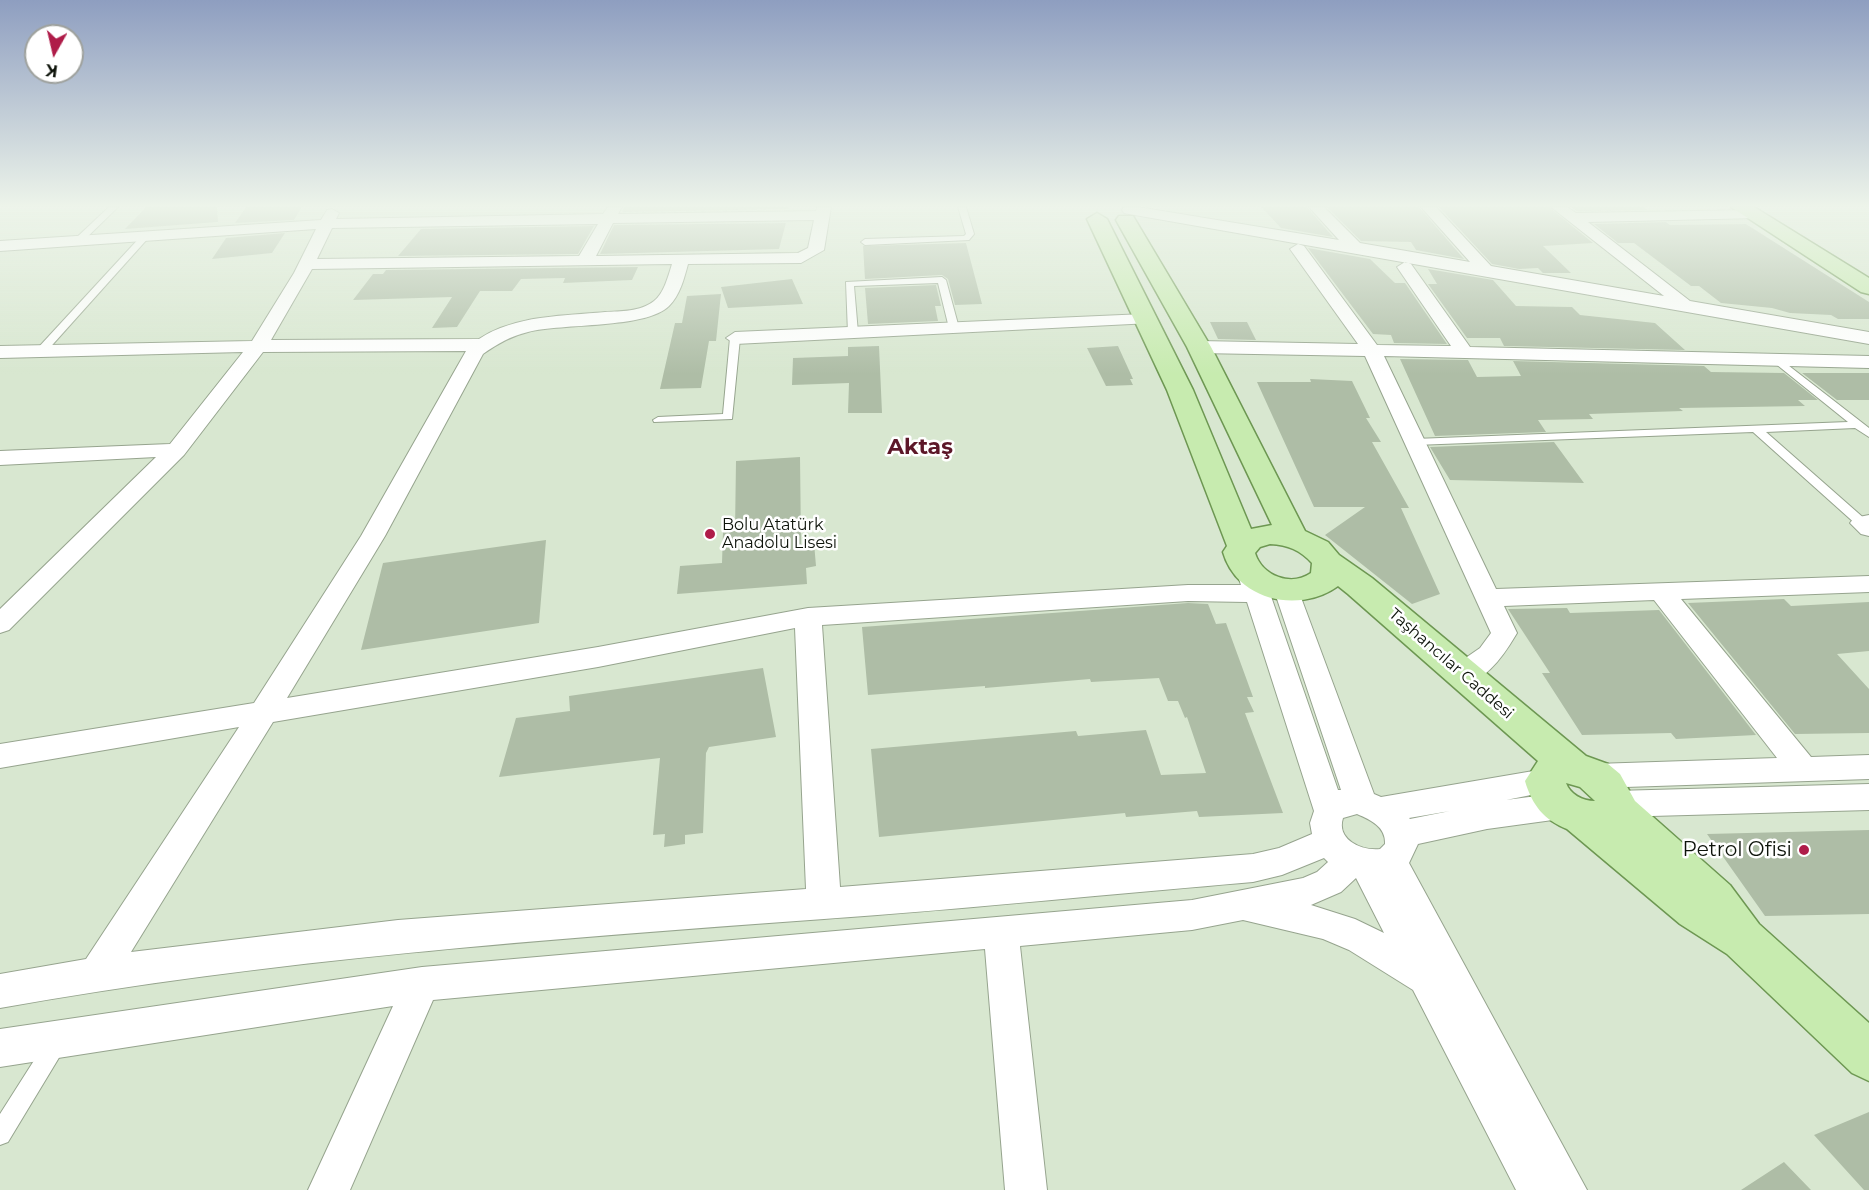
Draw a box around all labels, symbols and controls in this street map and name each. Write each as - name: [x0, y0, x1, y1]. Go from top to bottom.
- north arrow: [24, 24, 84, 84]
- text: K: [45, 60, 59, 81]
- district label: Aktaş: [887, 435, 953, 461]
- place label: Bolu Atatürk Anadolu Lisesi: [722, 515, 837, 553]
- marker: Bolu Atatürk Anadolu Lisesi: [703, 527, 717, 541]
- street label: Taşhancılar Caddesi: [1385, 605, 1517, 723]
- place label: Petrol Ofisi: [1683, 838, 1792, 862]
- marker: Petrol Ofisi: [1797, 843, 1811, 857]

